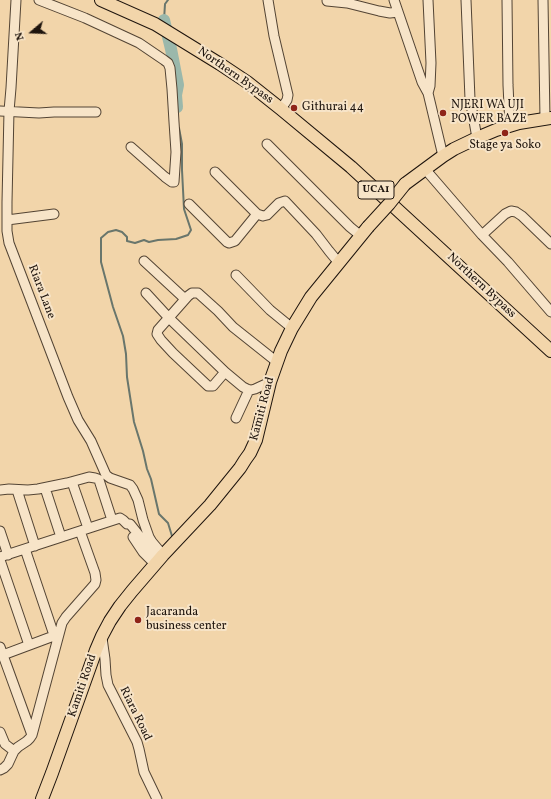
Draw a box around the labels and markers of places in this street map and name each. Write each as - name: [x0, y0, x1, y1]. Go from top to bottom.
- place label: NJERI WA UJI POWER BAZE: [451, 99, 527, 127]
- place label: Githurai 44: [302, 101, 364, 115]
- marker: Githurai 44: [289, 103, 299, 113]
- marker: NJERI WA UJI POWER BAZE: [438, 108, 448, 118]
- marker: Stage ya Soko: [500, 128, 510, 138]
- place label: Stage ya Soko: [469, 139, 541, 153]
- place label: Jacaranda business center: [146, 606, 227, 634]
- marker: Jacaranda business center: [133, 615, 143, 625]

